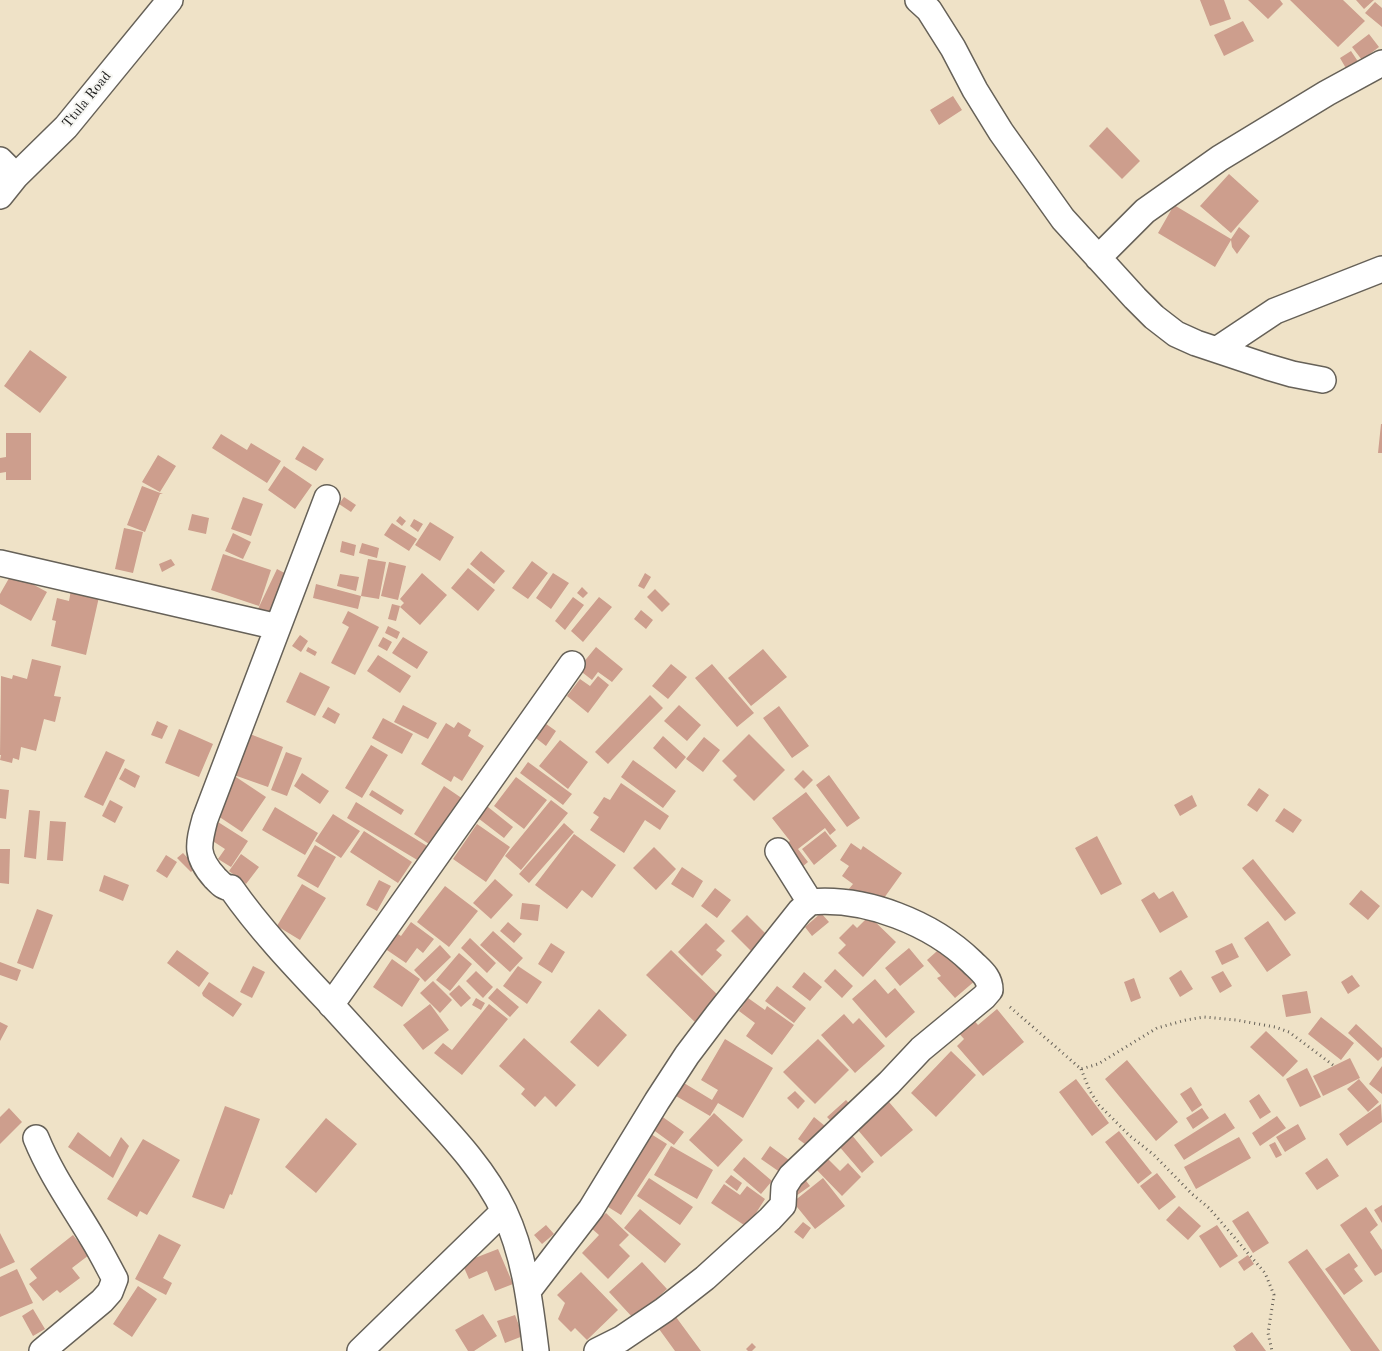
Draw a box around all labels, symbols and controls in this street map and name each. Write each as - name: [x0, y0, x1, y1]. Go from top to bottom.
- street label: Ttula Road: [59, 68, 115, 132]

